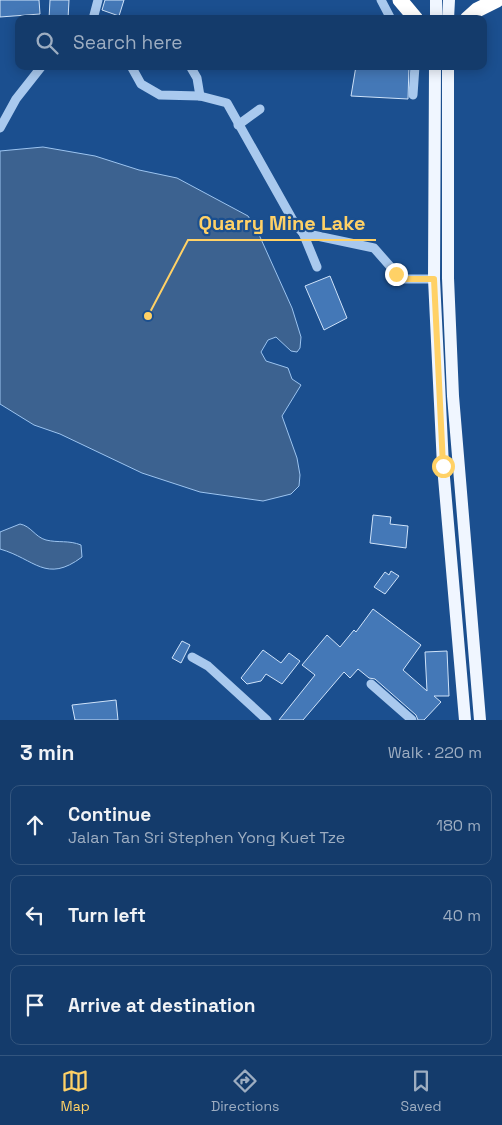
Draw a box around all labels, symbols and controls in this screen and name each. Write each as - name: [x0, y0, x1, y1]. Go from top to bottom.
- search box: [15, 15, 487, 70]
- icon: search: [33, 29, 61, 57]
- text: Search here: [73, 30, 183, 55]
- callout: Quarry Mine Lake: [188, 205, 376, 240]
- text: Quarry Mine Lake: [198, 210, 366, 236]
- route end: [385, 263, 408, 286]
- route start: [432, 455, 455, 478]
- text: 3 min: [20, 739, 75, 766]
- text: Walk · 220 m: [388, 742, 482, 763]
- text: Continue: [68, 802, 151, 827]
- icon: ahead: [21, 811, 49, 839]
- text: 180 m: [436, 815, 481, 836]
- text: Jalan Tan Sri Stephen Yong Kuet Tze: [68, 827, 345, 848]
- icon: left: [21, 901, 49, 929]
- text: Turn left: [68, 903, 146, 928]
- text: 40 m: [443, 905, 481, 926]
- icon: arrive: [21, 991, 49, 1019]
- text: Arrive at destination: [68, 993, 256, 1018]
- tab: Map: [61, 1067, 90, 1115]
- tab: Directions: [211, 1067, 279, 1115]
- tab: Saved: [401, 1067, 441, 1115]

